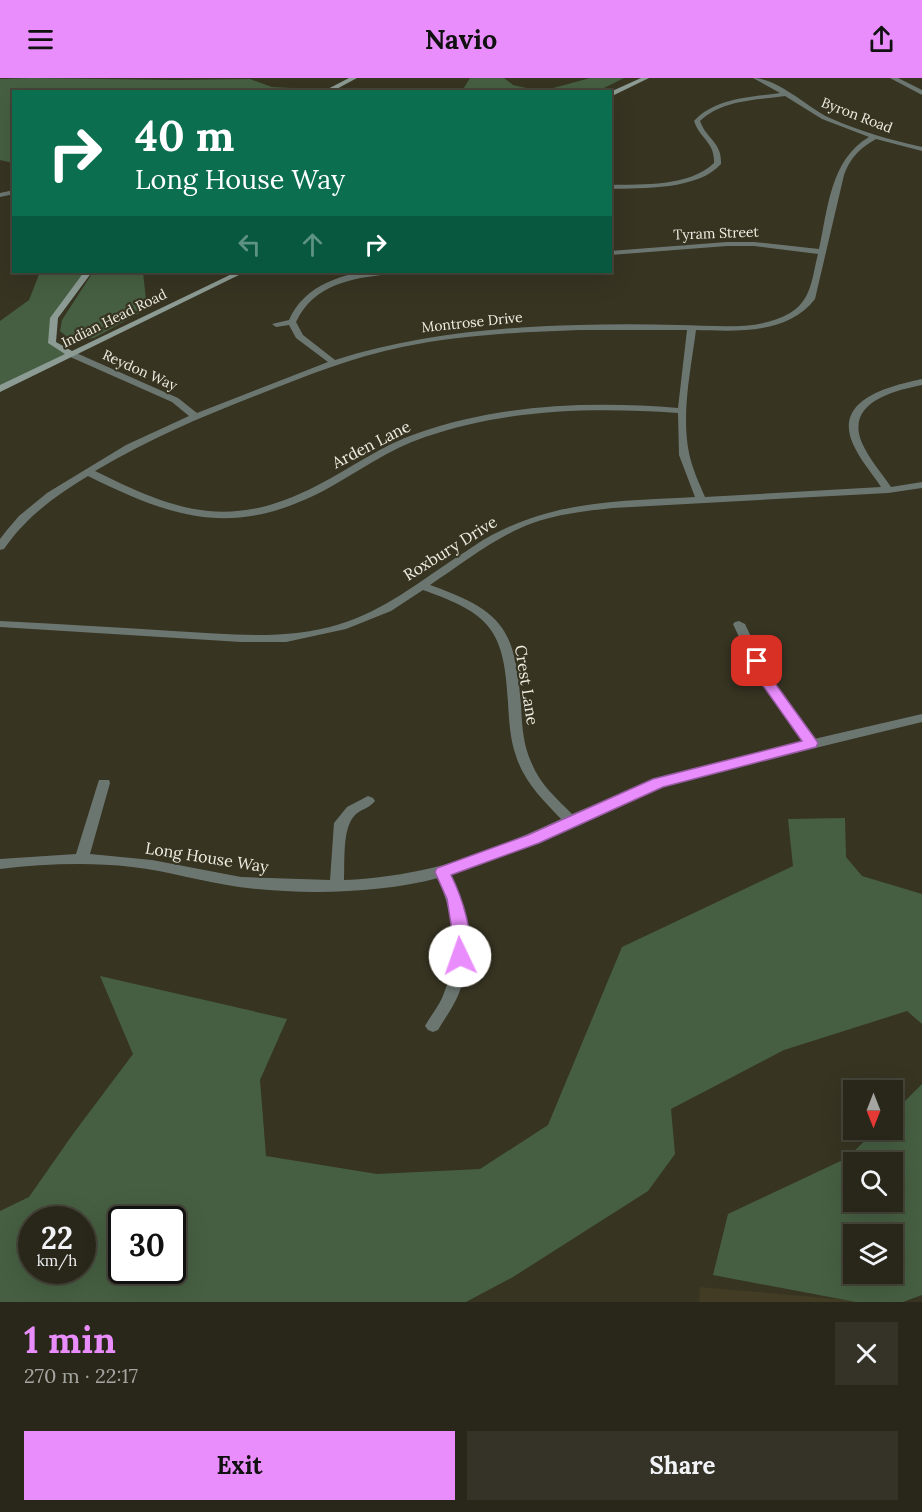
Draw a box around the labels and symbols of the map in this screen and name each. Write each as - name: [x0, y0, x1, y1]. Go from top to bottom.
- street label: Byron Road: [819, 93, 895, 137]
- street label: Tyram Street: [673, 222, 760, 243]
- street label: Indian Head Road: [59, 285, 169, 351]
- street label: Montrose Drive: [421, 308, 524, 336]
- street label: Reydon Way: [100, 345, 181, 395]
- street label: Arden Lane: [328, 416, 414, 473]
- street label: Roxbury Drive: [400, 511, 501, 585]
- pin: [731, 635, 782, 686]
- street label: Crest Lane: [511, 644, 543, 727]
- street label: Long House Way: [144, 837, 271, 877]
- position arrow: [428, 924, 492, 988]
- north arrow: [843, 1080, 903, 1140]
- speed limit sign: 30: [108, 1206, 186, 1284]

